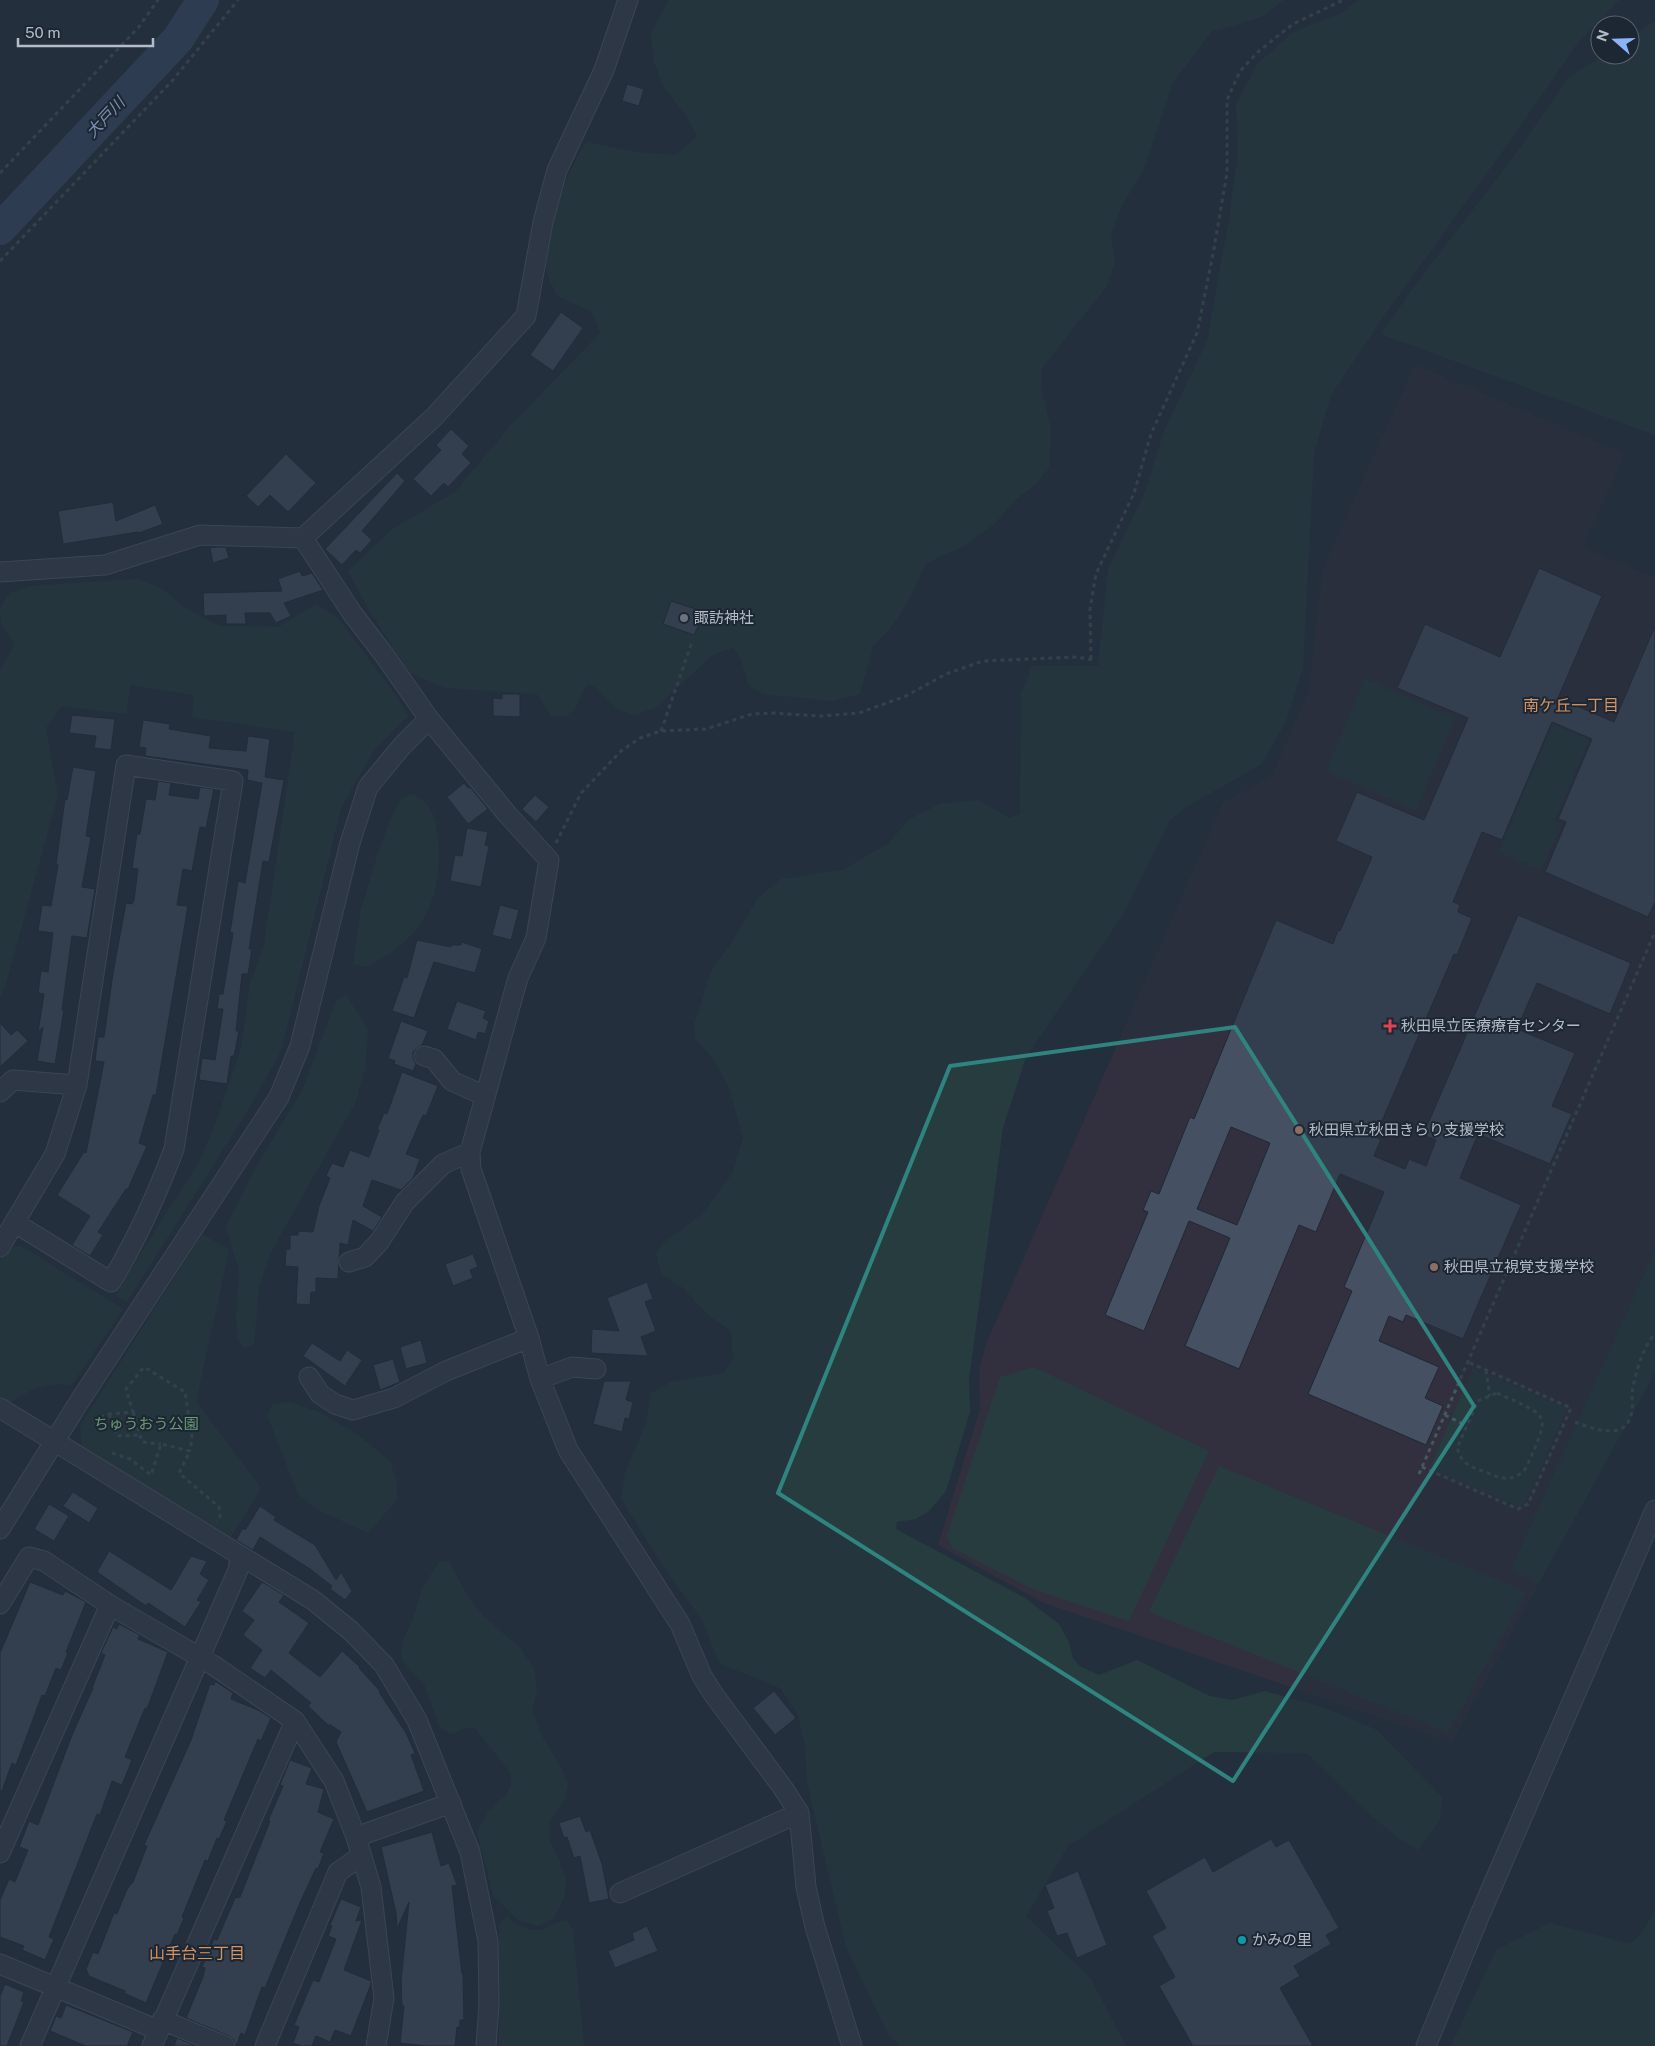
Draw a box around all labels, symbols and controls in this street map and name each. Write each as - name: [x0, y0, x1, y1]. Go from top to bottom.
- scale bar: [18, 15, 152, 47]
- north arrow: [1590, 15, 1640, 65]
- text: 50 m: [25, 24, 60, 41]
- text: N: [1593, 28, 1612, 43]
- water label: 大戸川: [82, 92, 130, 141]
- place label: 諏訪神社: [694, 609, 754, 626]
- marker: 諏訪神社: [678, 612, 690, 624]
- district label: 南ケ丘一丁目: [1523, 696, 1619, 715]
- place label: 秋田県立医療療育センター: [1401, 1017, 1581, 1034]
- marker: 秋田県立医療療育センター: [1383, 1019, 1397, 1033]
- place label: 秋田県立秋田きらり支援学校: [1309, 1121, 1504, 1138]
- marker: 秋田県立秋田きらり支援学校: [1293, 1124, 1305, 1136]
- place label: 秋田県立視覚支援学校: [1444, 1258, 1594, 1275]
- marker: 秋田県立視覚支援学校: [1428, 1261, 1440, 1273]
- park label: ちゅうおう公園: [93, 1415, 199, 1432]
- place label: かみの里: [1252, 1931, 1312, 1948]
- marker: かみの里: [1236, 1934, 1248, 1946]
- district label: 山手台三丁目: [149, 1944, 245, 1963]

